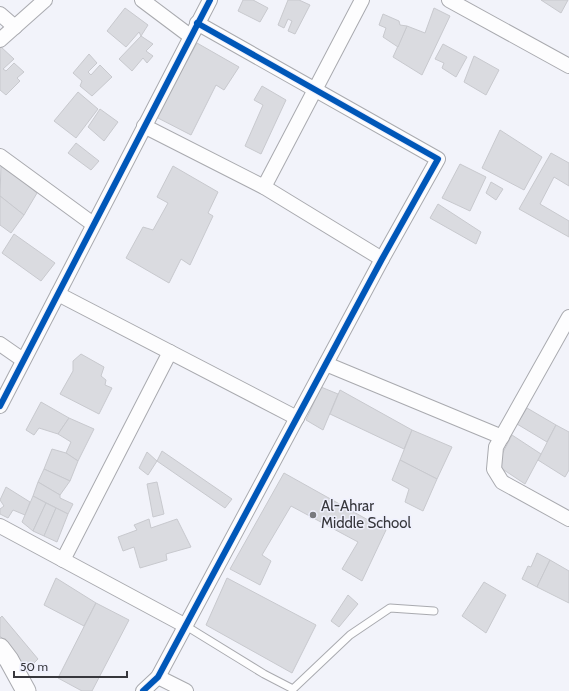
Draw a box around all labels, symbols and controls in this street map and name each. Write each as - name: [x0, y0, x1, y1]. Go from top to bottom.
- place label: Al-Ahrar Middle School: [321, 497, 412, 532]
- marker: Al-Ahrar Middle School: [308, 510, 318, 520]
- scale bar: [14, 653, 127, 679]
- text: 50 m: [20, 659, 48, 674]

